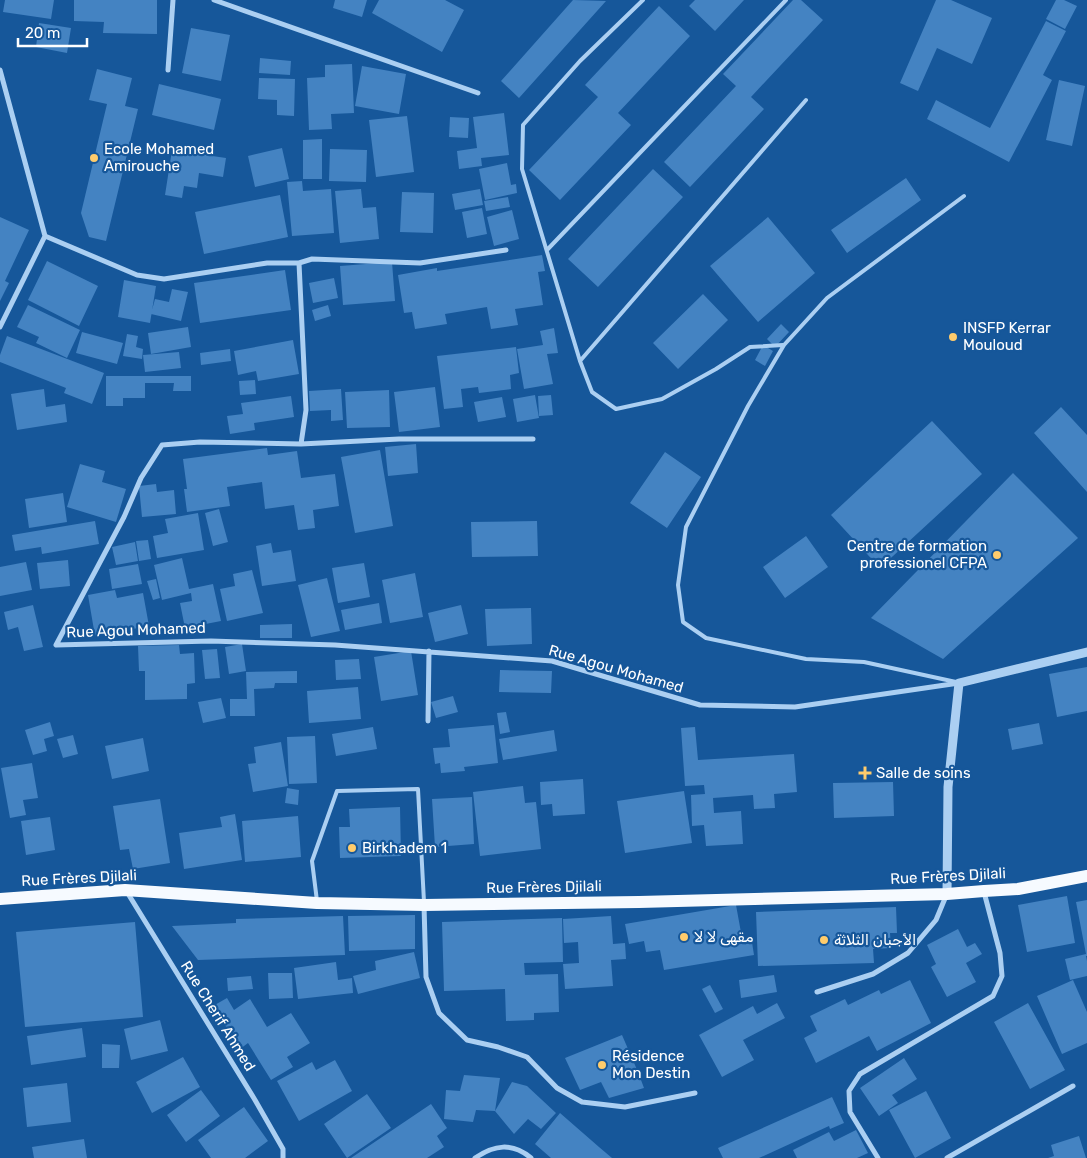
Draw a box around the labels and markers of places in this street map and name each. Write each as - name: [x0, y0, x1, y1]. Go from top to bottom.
- place label: Ecole Mohamed Amirouche: [104, 140, 214, 175]
- marker: Ecole Mohamed Amirouche: [88, 152, 100, 164]
- place label: INSFP Kerrar Mouloud: [963, 319, 1051, 354]
- marker: INSFP Kerrar Mouloud: [947, 331, 959, 343]
- place label: Centre de formation professionel CFPA: [847, 537, 987, 572]
- marker: Centre de formation professionel CFPA: [991, 549, 1003, 561]
- place label: Salle de soins: [876, 764, 971, 782]
- marker: Salle de soins: [858, 766, 872, 780]
- place label: Birkhadem 1: [362, 839, 447, 857]
- marker: Birkhadem 1: [346, 842, 358, 854]
- place label: مقهى لا لا: [694, 928, 754, 946]
- marker: مقهى لا لا: [678, 931, 690, 943]
- place label: الأجبان الثلاثة: [834, 931, 916, 949]
- marker: الأجبان الثلاثة: [818, 934, 830, 946]
- place label: Résidence Mon Destin: [612, 1047, 690, 1082]
- marker: Résidence Mon Destin: [596, 1059, 608, 1071]

